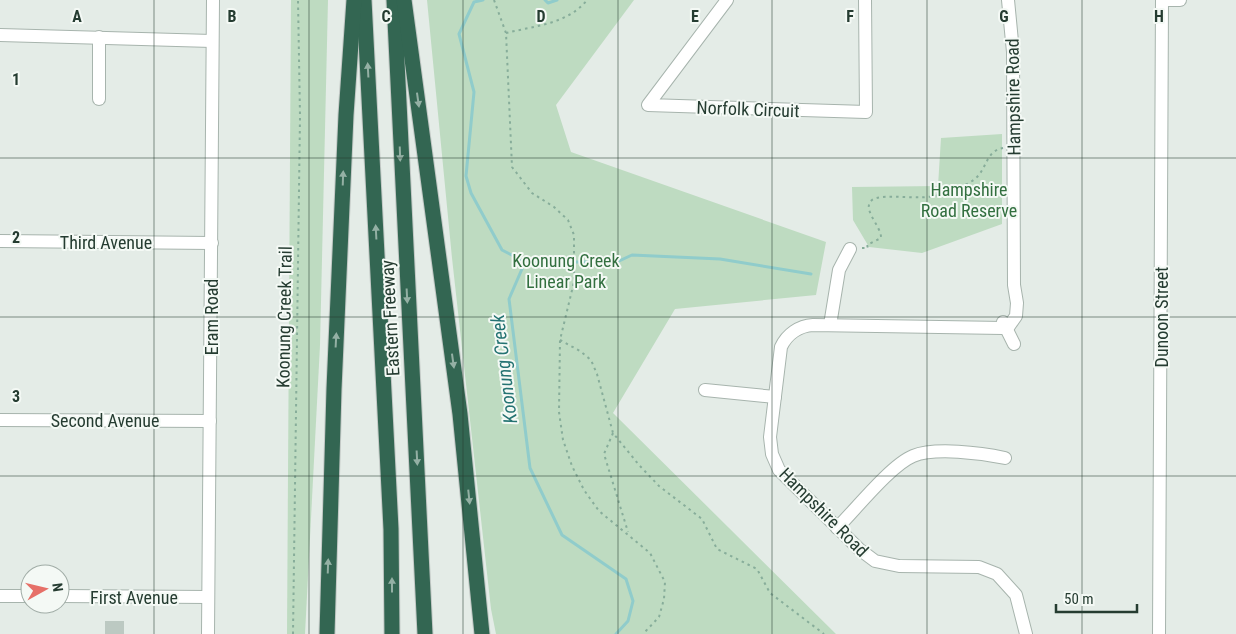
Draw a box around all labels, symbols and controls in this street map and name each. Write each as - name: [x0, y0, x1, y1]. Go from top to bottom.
- text: A: [72, 7, 82, 26]
- text: B: [228, 7, 237, 26]
- text: C: [381, 7, 391, 26]
- text: D: [536, 7, 546, 26]
- text: E: [691, 7, 699, 26]
- text: F: [846, 7, 854, 26]
- text: G: [999, 7, 1009, 26]
- text: H: [1154, 7, 1164, 26]
- street label: Hampshire Road: [1001, 38, 1025, 156]
- one-way arrow: [363, 62, 371, 78]
- text: 1: [12, 70, 20, 89]
- one-way arrow: [414, 93, 422, 109]
- street label: Norfolk Circuit: [696, 97, 800, 121]
- one-way arrow: [397, 146, 405, 162]
- one-way arrow: [339, 169, 347, 185]
- park label: Hampshire Road Reserve: [921, 179, 1017, 221]
- one-way arrow: [372, 224, 380, 240]
- text: 2: [12, 228, 20, 247]
- street label: Third Avenue: [60, 232, 152, 253]
- street label: Koonung Creek Trail: [272, 246, 296, 388]
- park label: Koonung Creek Linear Park: [512, 250, 620, 292]
- street label: Eastern Freeway: [376, 259, 404, 377]
- street label: Dunoon Street: [1151, 267, 1172, 367]
- street label: Eram Road: [201, 279, 222, 355]
- one-way arrow: [404, 288, 412, 304]
- water label: Koonung Creek: [486, 312, 522, 425]
- one-way arrow: [332, 332, 340, 348]
- one-way arrow: [449, 354, 457, 370]
- text: 3: [12, 387, 20, 406]
- street label: Second Avenue: [51, 410, 159, 431]
- one-way arrow: [413, 451, 421, 467]
- street label: Hampshire Road: [775, 463, 873, 561]
- one-way arrow: [465, 490, 473, 506]
- one-way arrow: [324, 557, 332, 573]
- north arrow: [20, 564, 70, 614]
- one-way arrow: [388, 577, 396, 593]
- text: N: [49, 582, 66, 593]
- scale bar: [1056, 582, 1137, 614]
- street label: First Avenue: [90, 587, 178, 608]
- text: 50 m: [1064, 590, 1094, 608]

